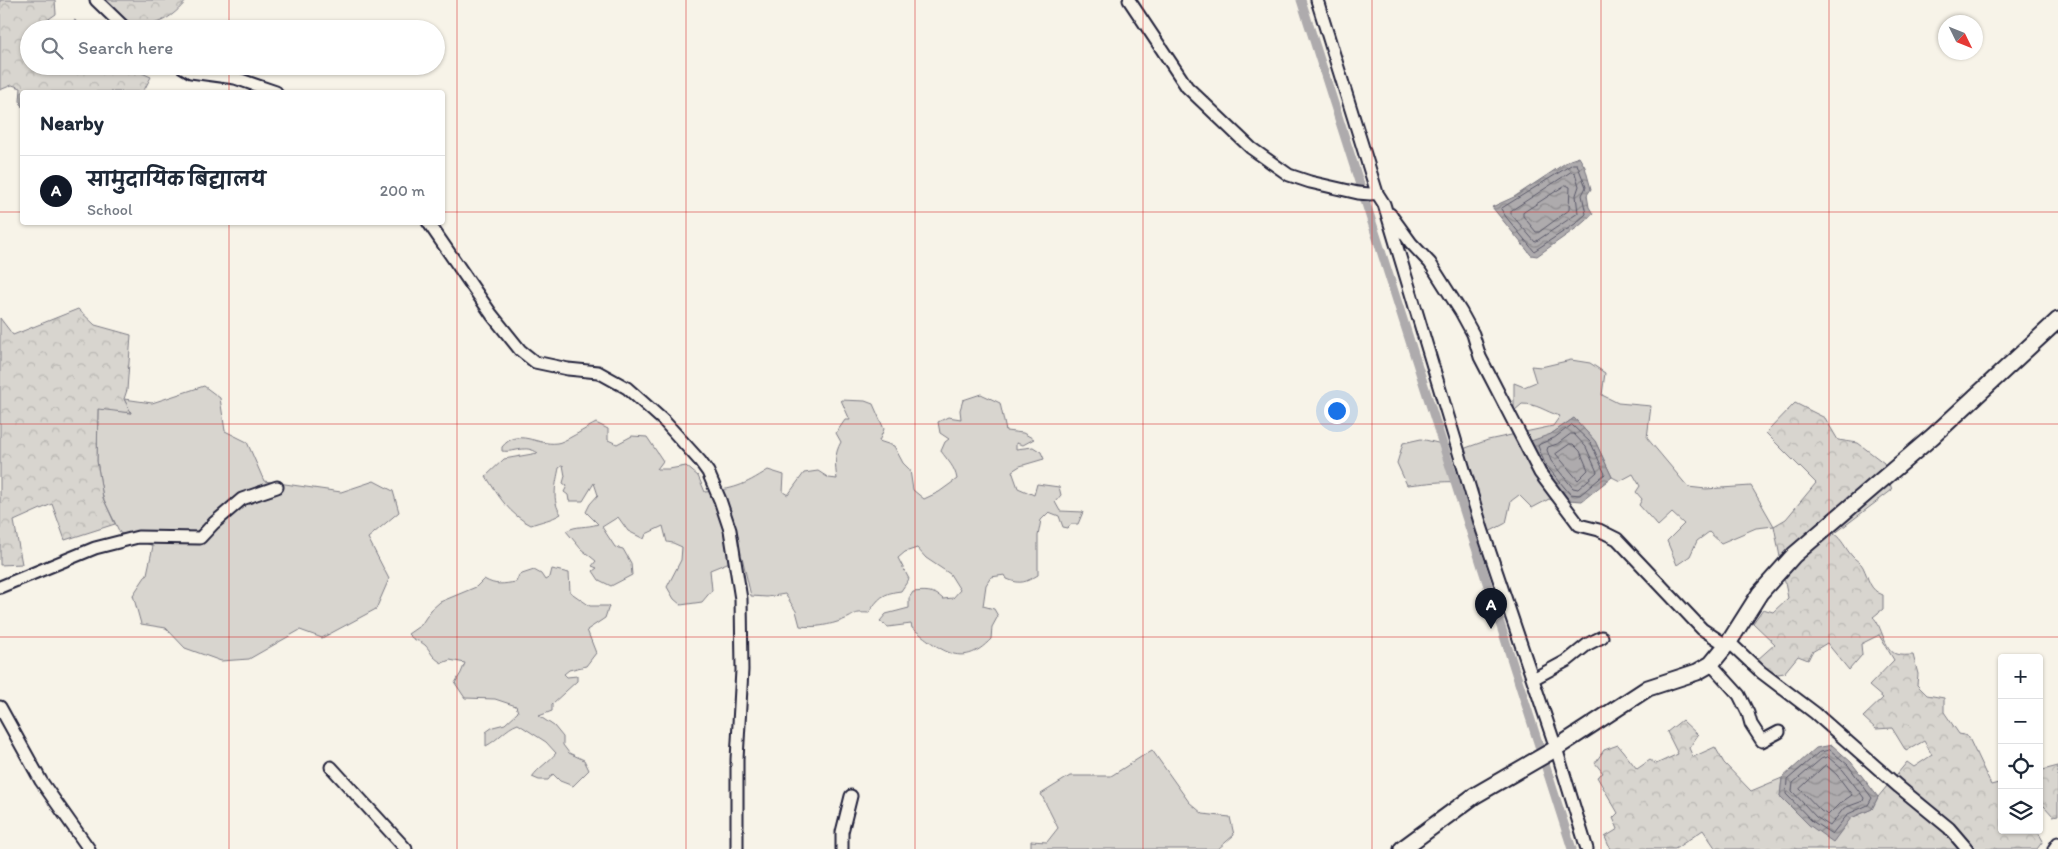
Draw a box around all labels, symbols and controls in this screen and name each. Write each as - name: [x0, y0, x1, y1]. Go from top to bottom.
- north arrow: [1938, 15, 1983, 60]
- search box: [20, 20, 445, 75]
- icon: search: [38, 34, 66, 62]
- text: Search here: [78, 36, 173, 59]
- text: Nearby: [40, 110, 104, 135]
- text: सामुदायिक बिद्यालय: [87, 168, 266, 191]
- text: A: [51, 181, 61, 200]
- text: 200 m: [380, 181, 425, 200]
- text: School: [87, 200, 133, 219]
- your location: [1324, 398, 1350, 424]
- pin: A: [1475, 588, 1507, 629]
- map controls: [1998, 654, 2043, 834]
- button: +: [1998, 654, 2043, 699]
- button: −: [1998, 699, 2043, 744]
- button: locate: [1998, 744, 2043, 789]
- button: layers: [1998, 789, 2043, 834]

